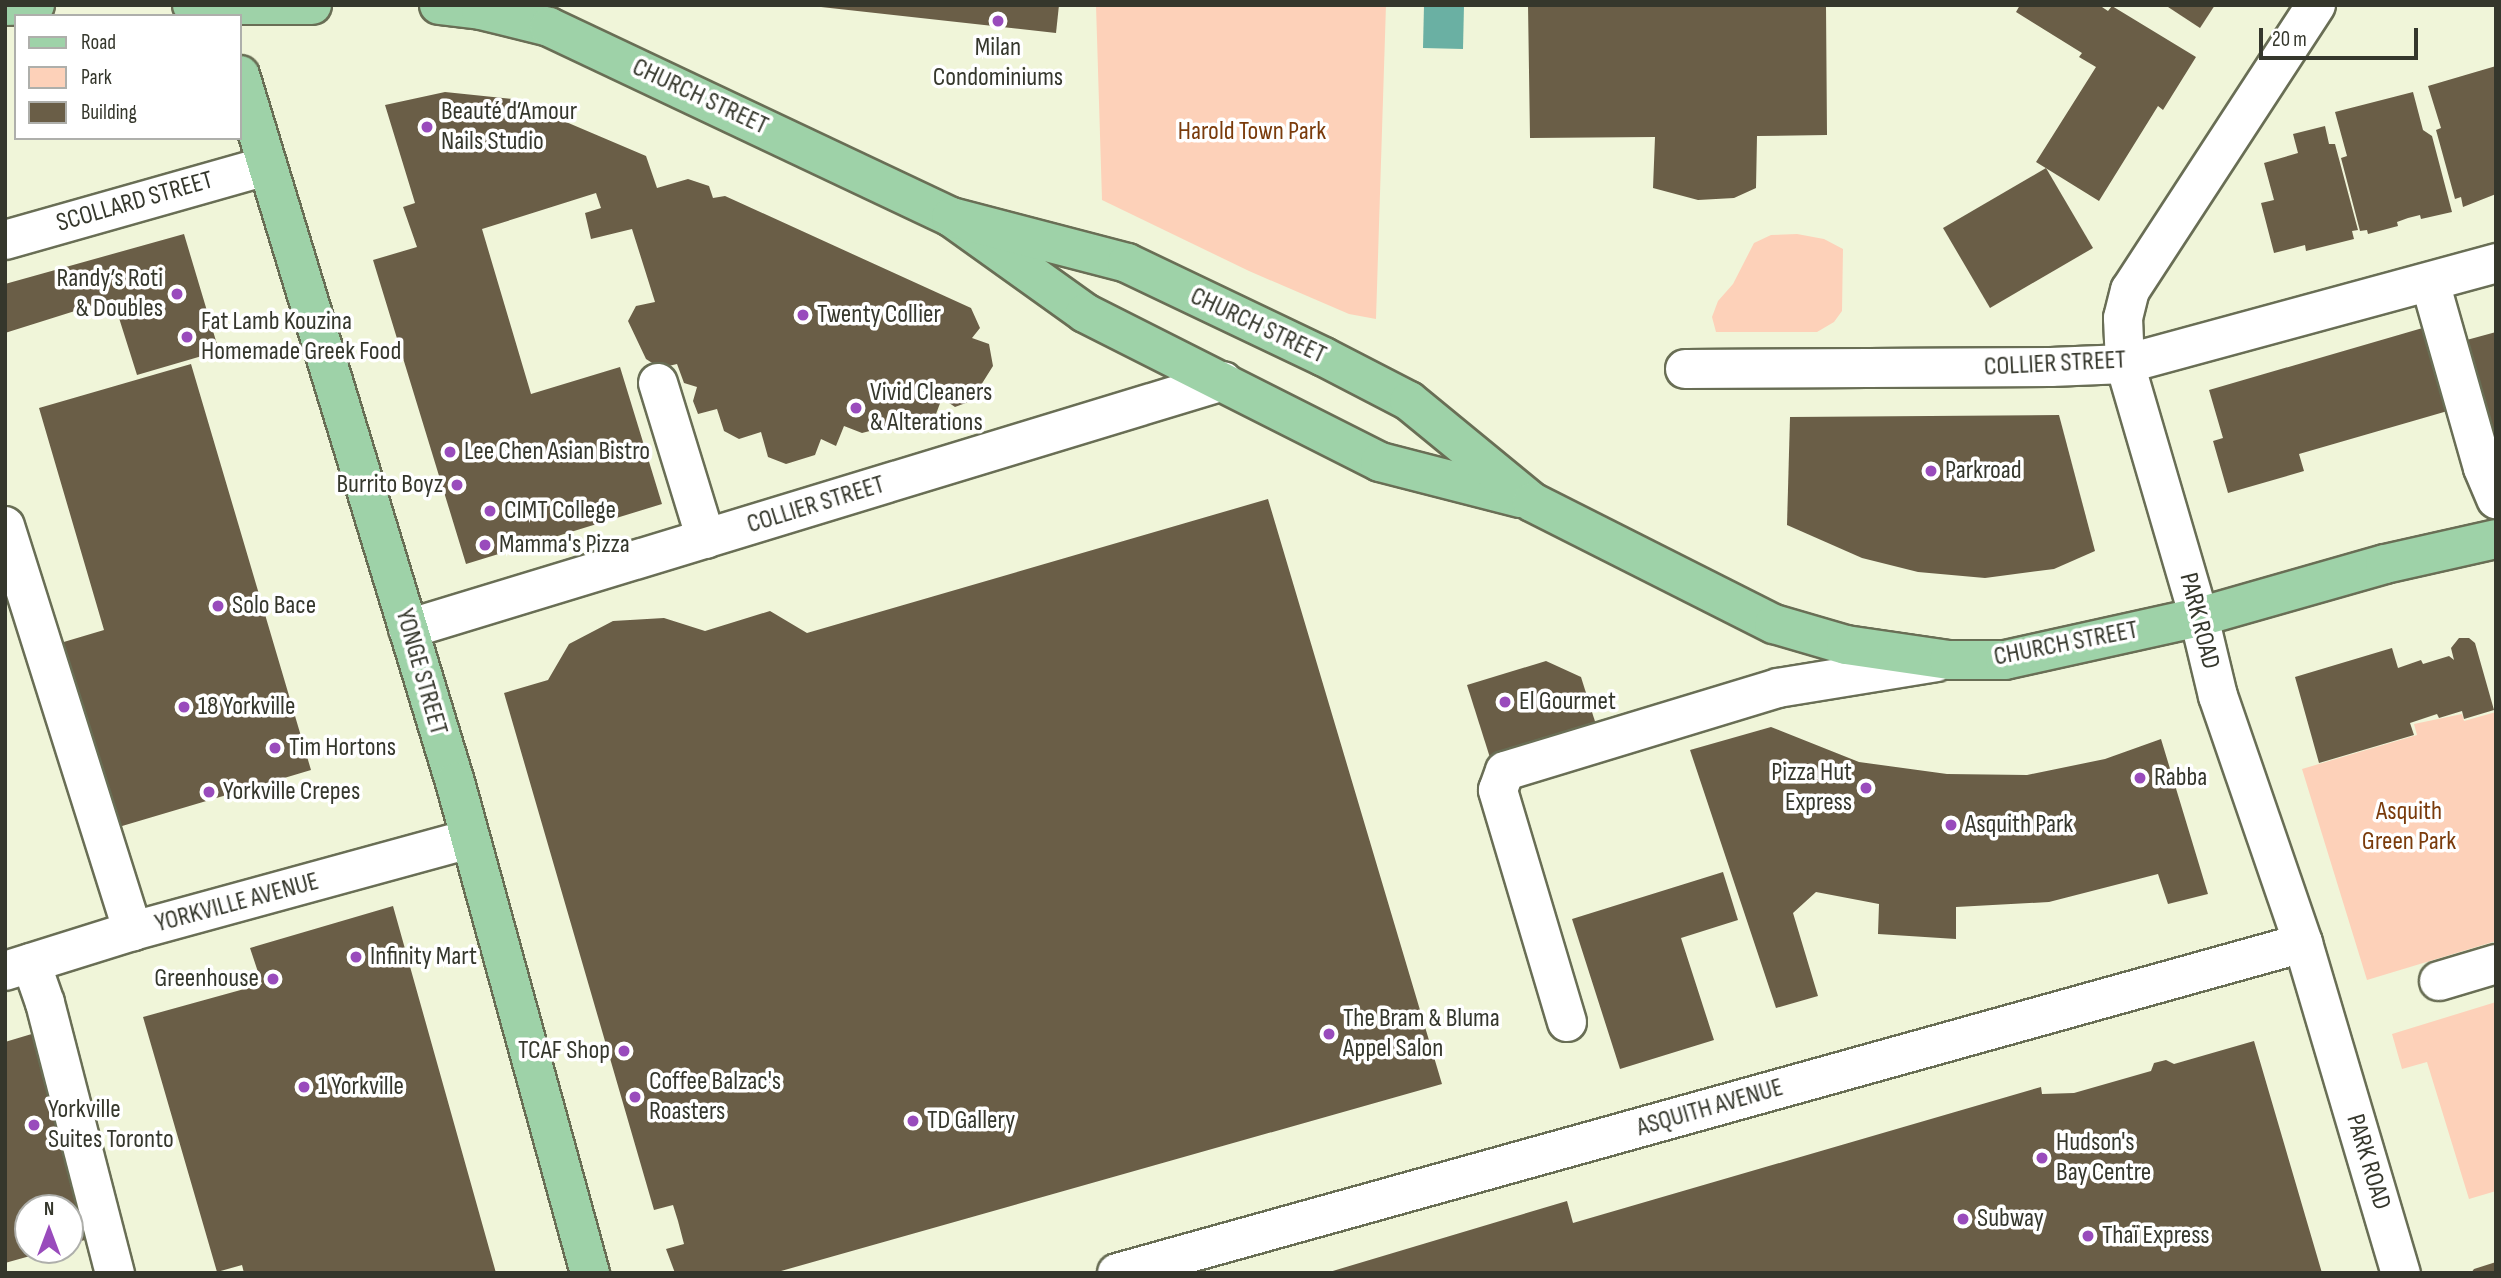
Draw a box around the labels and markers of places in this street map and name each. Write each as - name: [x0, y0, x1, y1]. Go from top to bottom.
- marker: Milan Condominiums: [990, 13, 1006, 29]
- place label: Milan Condominiums: [933, 32, 1063, 94]
- place label: Beauté d’Amour Nails Studio: [441, 96, 577, 158]
- marker: Beauté d’Amour Nails Studio: [419, 119, 435, 135]
- place label: Randy’s Roti & Doubles: [57, 263, 163, 324]
- marker: Randy’s Roti & Doubles: [169, 286, 185, 302]
- place label: Twenty Collier: [817, 299, 941, 331]
- place label: Fat Lamb Kouzina Homemade Greek Food: [201, 306, 401, 368]
- marker: Twenty Collier: [795, 307, 811, 323]
- marker: Fat Lamb Kouzina Homemade Greek Food: [179, 329, 195, 345]
- place label: Vivid Cleaners & Alterations: [870, 377, 992, 438]
- marker: Vivid Cleaners & Alterations: [848, 400, 864, 416]
- place label: Lee Chen Asian Bistro: [464, 436, 650, 468]
- marker: Lee Chen Asian Bistro: [442, 444, 458, 460]
- place label: Parkroad: [1945, 455, 2022, 487]
- marker: Parkroad: [1923, 463, 1939, 479]
- place label: Burrito Boyz: [337, 469, 443, 501]
- marker: Burrito Boyz: [449, 477, 465, 493]
- place label: CIMT College: [504, 495, 616, 527]
- marker: CIMT College: [482, 503, 498, 519]
- place label: Mamma's Pizza: [499, 529, 630, 561]
- marker: Mamma's Pizza: [477, 537, 493, 553]
- place label: Solo Bace: [232, 590, 316, 622]
- marker: Solo Bace: [210, 598, 226, 614]
- place label: El Gourmet: [1519, 686, 1616, 718]
- place label: 18 Yorkville: [198, 691, 295, 723]
- marker: El Gourmet: [1497, 694, 1513, 710]
- marker: 18 Yorkville: [176, 699, 192, 715]
- place label: Tim Hortons: [289, 732, 396, 764]
- marker: Tim Hortons: [267, 740, 283, 756]
- place label: Pizza Hut Express: [1771, 757, 1852, 818]
- place label: Rabba: [2154, 762, 2207, 794]
- marker: Rabba: [2132, 770, 2148, 786]
- place label: Yorkville Crepes: [223, 776, 360, 808]
- marker: Pizza Hut Express: [1858, 780, 1874, 796]
- marker: Yorkville Crepes: [201, 784, 217, 800]
- place label: Asquith Park: [1965, 809, 2073, 841]
- marker: Asquith Park: [1943, 817, 1959, 833]
- place label: Infinity Mart: [370, 941, 477, 973]
- marker: Infinity Mart: [348, 949, 364, 965]
- place label: Greenhouse: [154, 963, 259, 995]
- marker: Greenhouse: [265, 971, 281, 987]
- place label: The Bram & Bluma Appel Salon: [1343, 1003, 1500, 1064]
- marker: The Bram & Bluma Appel Salon: [1321, 1026, 1337, 1042]
- place label: TCAF Shop: [518, 1035, 610, 1067]
- marker: TCAF Shop: [616, 1043, 632, 1059]
- place label: Coffee Balzac's Roasters: [649, 1066, 781, 1128]
- place label: 1 Yorkville: [318, 1071, 404, 1103]
- marker: 1 Yorkville: [296, 1079, 312, 1095]
- marker: Coffee Balzac's Roasters: [627, 1089, 643, 1105]
- place label: Yorkville Suites Toronto: [48, 1094, 174, 1156]
- place label: TD Gallery: [927, 1105, 1015, 1137]
- marker: TD Gallery: [905, 1113, 921, 1129]
- marker: Yorkville Suites Toronto: [26, 1117, 42, 1133]
- place label: Hudson's Bay Centre: [2056, 1127, 2151, 1188]
- marker: Hudson's Bay Centre: [2034, 1150, 2050, 1166]
- place label: Subway: [1977, 1203, 2044, 1235]
- marker: Subway: [1955, 1211, 1971, 1227]
- place label: Thaï Express: [2102, 1220, 2210, 1252]
- marker: Thaï Express: [2080, 1228, 2096, 1244]

